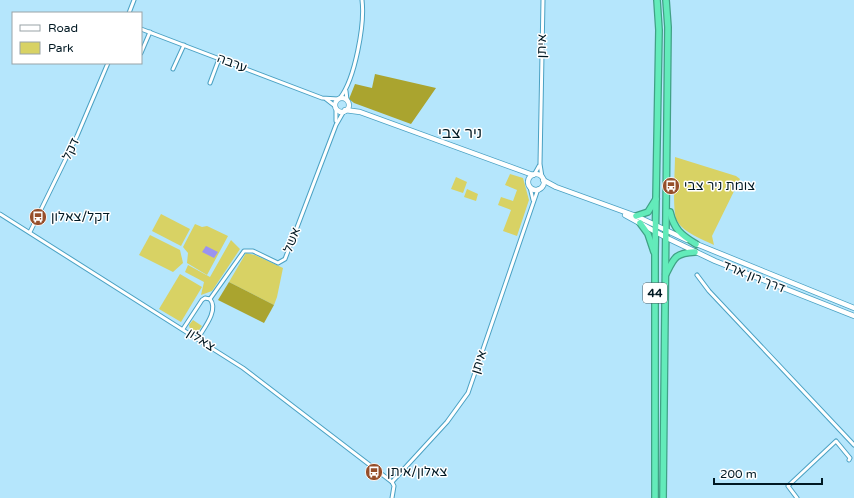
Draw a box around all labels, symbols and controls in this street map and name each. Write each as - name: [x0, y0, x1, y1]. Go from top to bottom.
- legend: [12, 12, 142, 64]
- text: Road: [48, 21, 78, 35]
- street label: איתן: [534, 34, 550, 58]
- text: Park: [48, 41, 74, 55]
- street label: ערבה: [215, 50, 249, 76]
- district label: ניר צבי: [438, 124, 482, 142]
- street label: דקל: [59, 135, 83, 163]
- bus stop icon: צומת ניר צבי: [661, 176, 681, 196]
- place label: צומת ניר צבי: [684, 178, 755, 194]
- bus stop icon: דקל/צאלון: [28, 207, 48, 227]
- place label: דקל/צאלון: [51, 209, 111, 225]
- street label: אשל: [280, 225, 304, 255]
- street label: דרך רון ארד: [720, 257, 788, 297]
- road number: 44: [643, 283, 667, 303]
- street label: צאלון: [184, 325, 218, 355]
- street label: איתן: [468, 348, 490, 376]
- scale bar: [714, 460, 822, 486]
- bus stop icon: צאלון/איתן: [364, 462, 384, 482]
- place label: צאלון/איתן: [387, 464, 447, 480]
- text: 200 m: [720, 467, 757, 481]

